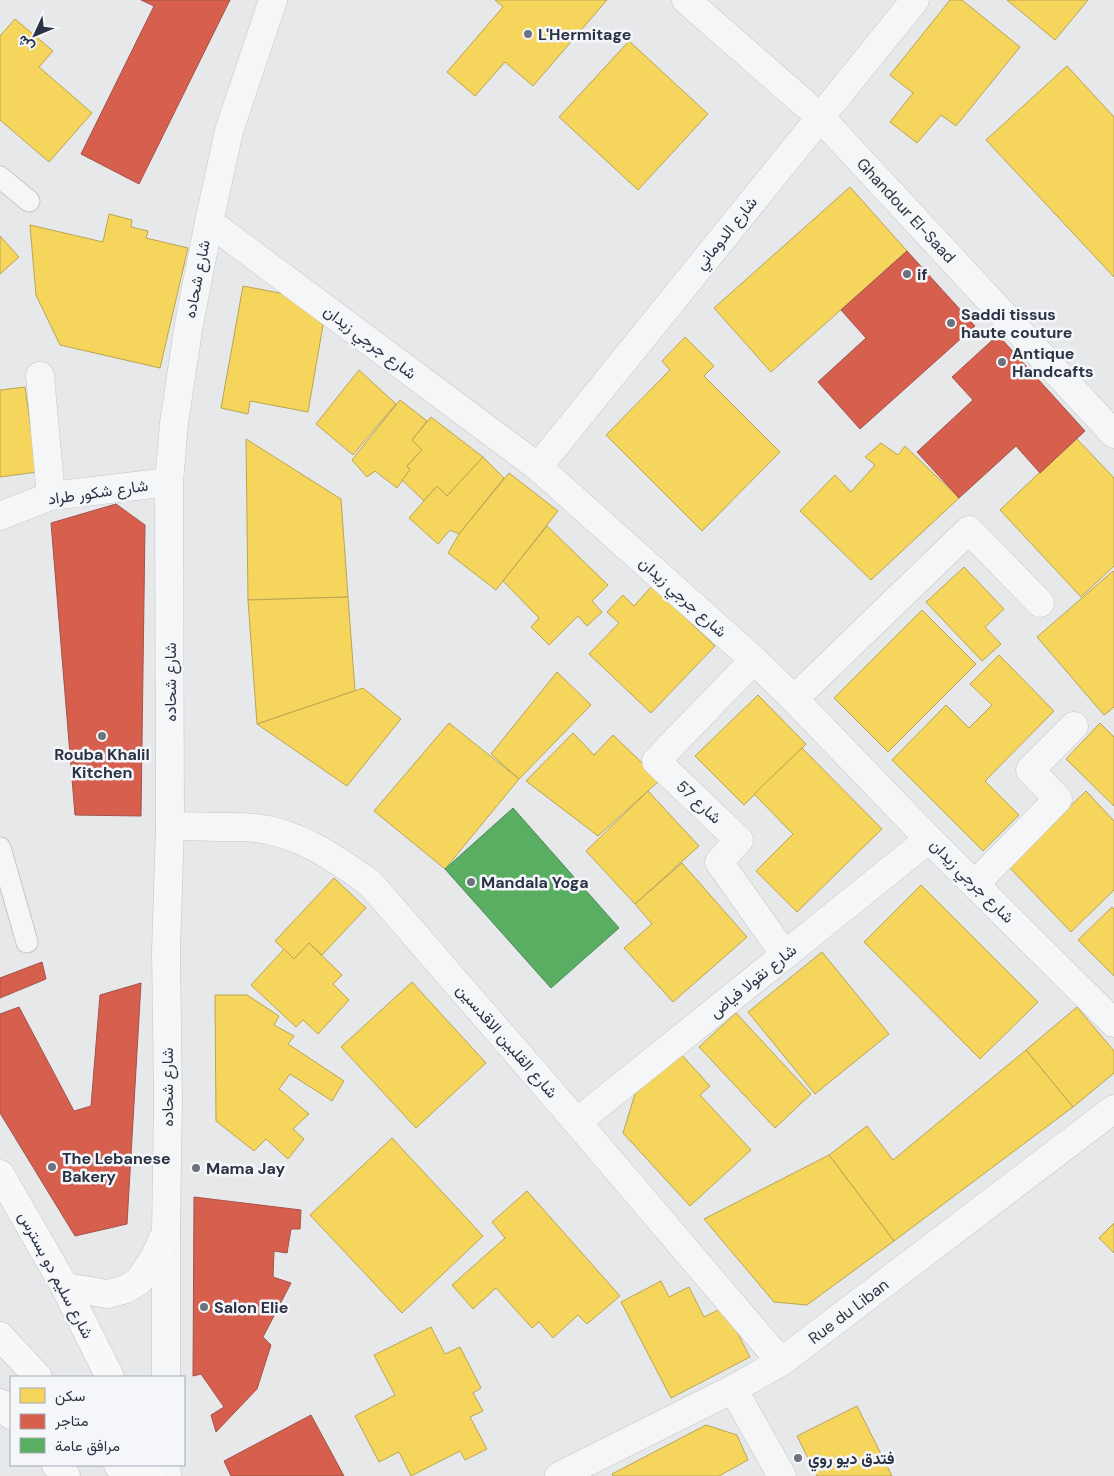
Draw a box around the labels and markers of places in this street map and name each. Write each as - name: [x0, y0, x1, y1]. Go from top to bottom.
- place label: L'Hermitage: [538, 24, 631, 45]
- marker: L'Hermitage: [522, 28, 534, 40]
- place label: if: [917, 264, 927, 285]
- marker: if: [901, 268, 913, 280]
- place label: Saddi tissus haute couture: [961, 304, 1072, 343]
- marker: Saddi tissus haute couture: [945, 317, 957, 329]
- place label: Antique Handcafts: [1012, 343, 1094, 382]
- marker: Antique Handcafts: [996, 356, 1008, 368]
- marker: Rouba Khalil Kitchen: [96, 730, 108, 742]
- place label: Rouba Khalil Kitchen: [54, 744, 150, 783]
- place label: Mandala Yoga: [481, 872, 589, 893]
- marker: Mandala Yoga: [465, 876, 477, 888]
- place label: The Lebanese Bakery: [62, 1148, 171, 1187]
- place label: Mama Jay: [206, 1158, 285, 1179]
- marker: The Lebanese Bakery: [46, 1161, 58, 1173]
- marker: Mama Jay: [190, 1162, 202, 1174]
- place label: Salon Elie: [214, 1297, 288, 1318]
- marker: Salon Elie: [198, 1301, 210, 1313]
- place label: فتدق ديو روي: [808, 1448, 895, 1472]
- marker: فتدق ديو روي: [792, 1452, 804, 1464]

